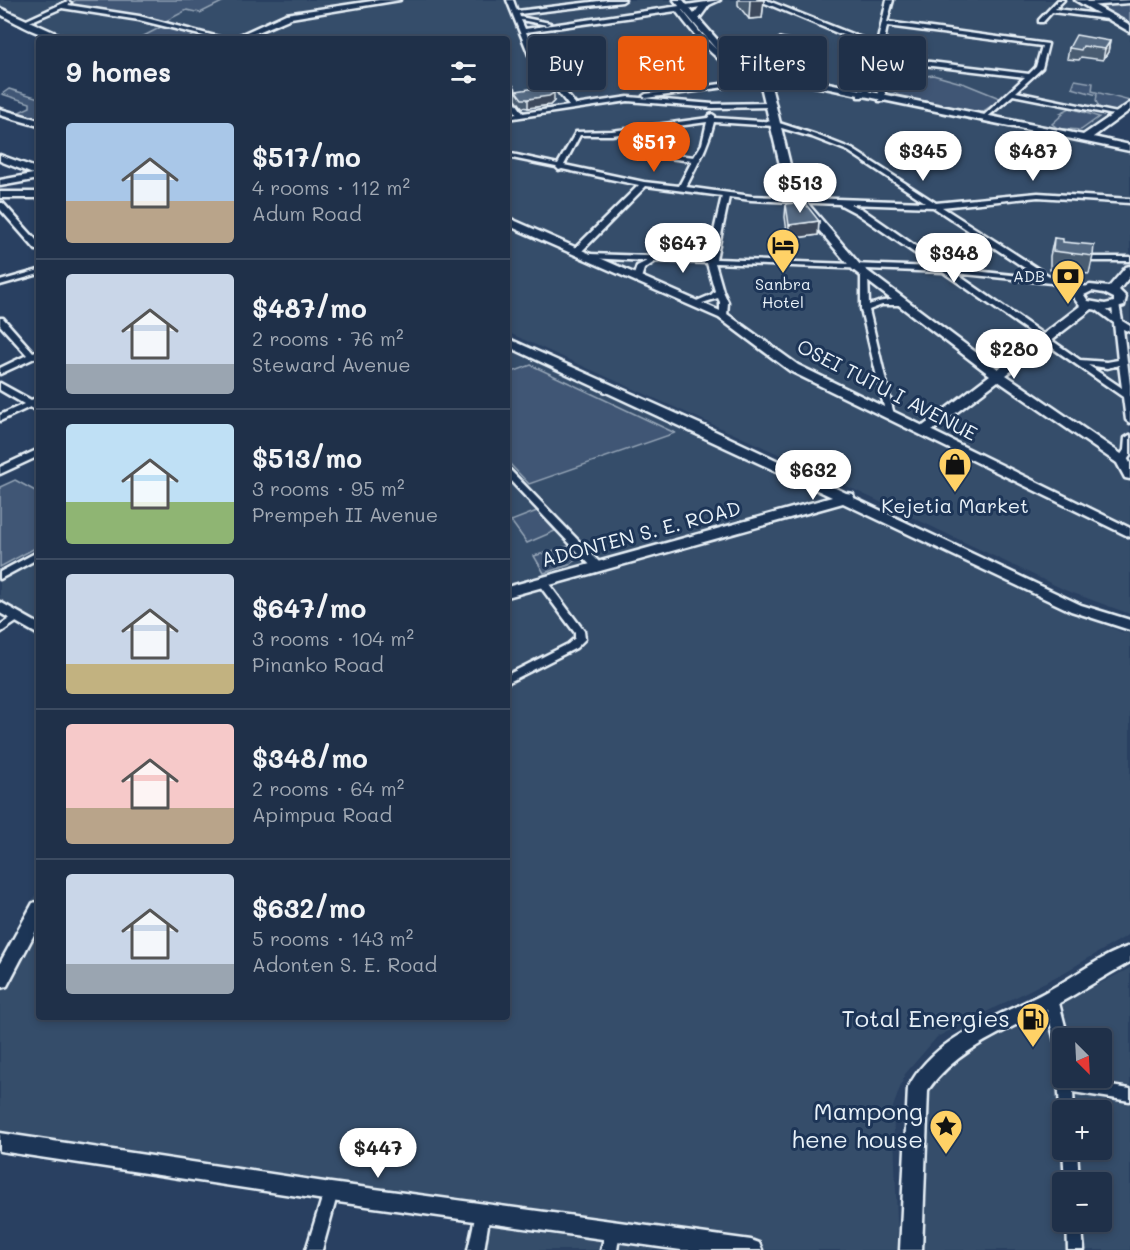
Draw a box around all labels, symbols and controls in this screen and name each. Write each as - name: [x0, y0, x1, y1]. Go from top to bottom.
- chip: Buy: [528, 36, 606, 90]
- chip: Rent: [618, 36, 707, 90]
- chip: Filters: [719, 36, 827, 90]
- chip: New: [839, 36, 926, 90]
- text: 9 homes: [66, 55, 171, 89]
- icon: filters: [447, 56, 480, 89]
- pin: $517: [618, 122, 690, 173]
- text: $517: [632, 128, 676, 154]
- pin: $345: [887, 131, 959, 182]
- pin: $487: [997, 131, 1069, 182]
- text: $345: [899, 137, 947, 163]
- text: $487: [1009, 137, 1057, 163]
- text: $517/mo: [252, 140, 361, 174]
- icon: home: [114, 147, 186, 219]
- pin: $513: [764, 163, 836, 214]
- text: $513: [778, 169, 822, 195]
- text: 4 rooms · 112 m²: [252, 174, 410, 200]
- text: Adum Road: [252, 200, 362, 226]
- pin: $647: [647, 223, 719, 274]
- hotel icon: Sanbra Hotel: [765, 227, 801, 274]
- text: $647: [659, 229, 707, 255]
- pin: $348: [918, 233, 990, 284]
- text: $348: [929, 239, 979, 265]
- bank icon: ADB: [1050, 258, 1086, 305]
- place label: ADB: [1013, 265, 1045, 286]
- place label: Sanbra Hotel: [755, 273, 811, 312]
- text: $487/mo: [252, 291, 367, 325]
- icon: home: [114, 298, 186, 370]
- text: 2 rooms · 76 m²: [252, 325, 404, 351]
- pin: $280: [978, 329, 1050, 380]
- street label: OSEI TUTU I AVENUE: [793, 332, 982, 446]
- text: $280: [990, 335, 1038, 361]
- text: Steward Avenue: [252, 351, 411, 377]
- text: $513/mo: [252, 441, 362, 475]
- shop icon: Kejetia Market: [937, 446, 973, 493]
- icon: home: [114, 448, 186, 520]
- pin: $632: [777, 450, 849, 501]
- text: $632: [789, 456, 837, 482]
- text: 3 rooms · 95 m²: [252, 475, 404, 501]
- place label: Kejetia Market: [881, 492, 1029, 518]
- street label: ADONTEN S. E. ROAD: [538, 494, 743, 572]
- text: Prempeh II Avenue: [252, 501, 438, 527]
- text: $647/mo: [252, 591, 366, 625]
- icon: home: [114, 598, 186, 670]
- text: 3 rooms · 104 m²: [252, 625, 414, 651]
- text: Pinanko Road: [252, 651, 384, 677]
- text: $348/mo: [252, 741, 368, 775]
- icon: home: [114, 748, 186, 820]
- text: 2 rooms · 64 m²: [252, 775, 404, 801]
- text: Apimpua Road: [252, 801, 392, 827]
- text: $632/mo: [252, 891, 366, 925]
- icon: home: [114, 898, 186, 970]
- text: 5 rooms · 143 m²: [252, 925, 413, 951]
- text: Adonten S. E. Road: [252, 951, 437, 977]
- fuel station icon: Total Energies: [1015, 1001, 1051, 1048]
- place label: Total Energies: [841, 1002, 1010, 1033]
- north arrow: [1052, 1028, 1112, 1088]
- map controls: [1052, 1028, 1112, 1232]
- place label: Mampong hene house: [791, 1095, 923, 1154]
- button: +: [1052, 1100, 1112, 1160]
- place icon: Mampong hene house: [928, 1108, 964, 1155]
- pin: $447: [342, 1128, 414, 1179]
- text: $447: [354, 1134, 402, 1160]
- button: −: [1052, 1172, 1112, 1232]

